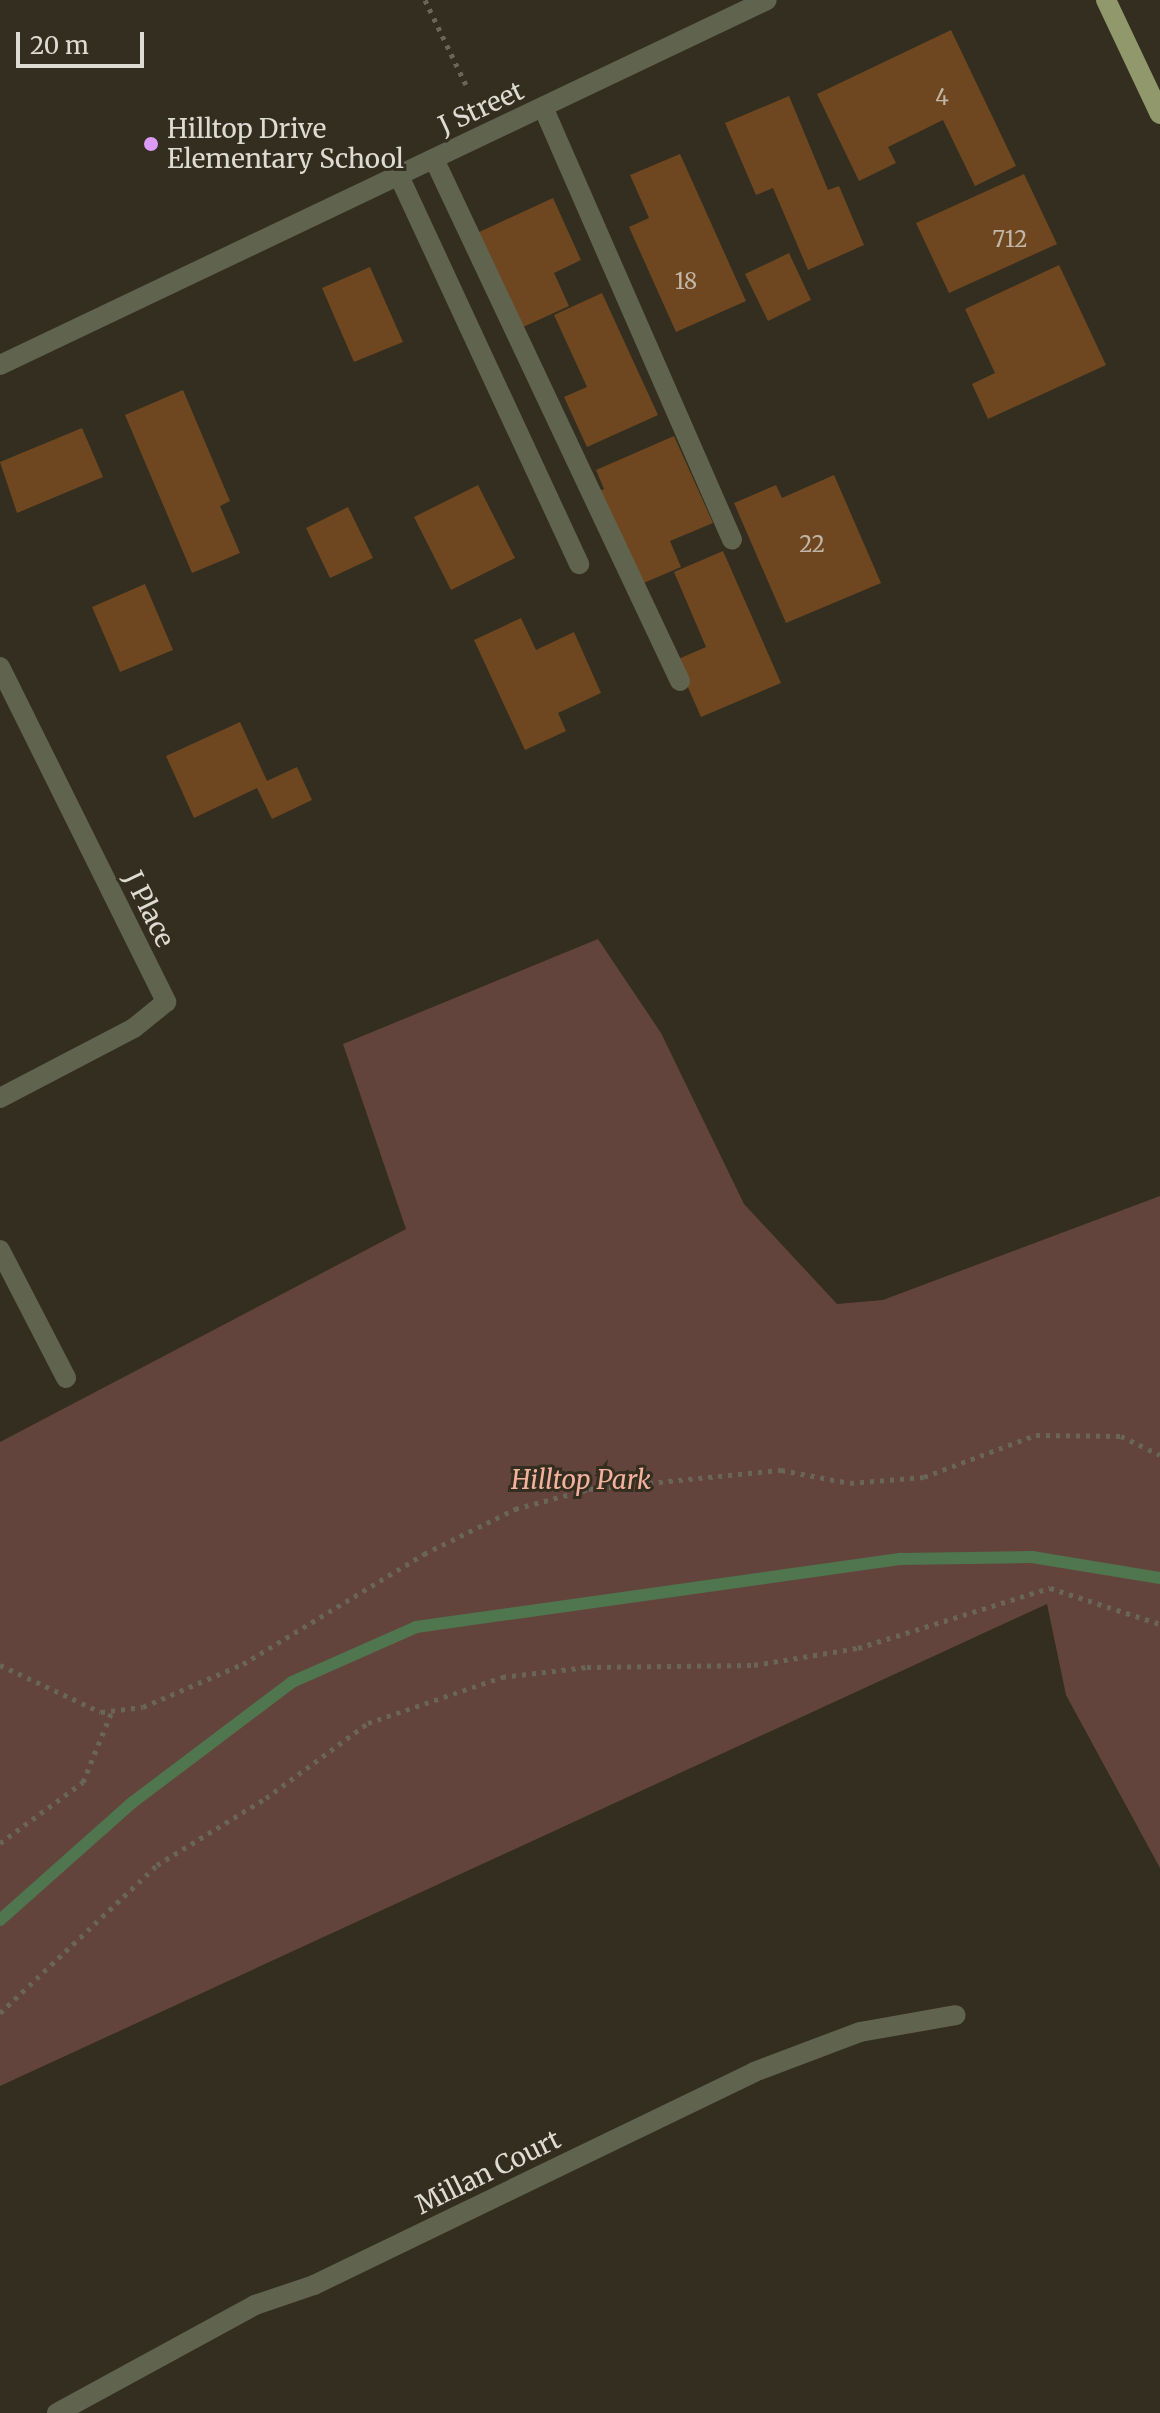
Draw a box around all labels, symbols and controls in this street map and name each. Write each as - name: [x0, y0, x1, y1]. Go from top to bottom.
- scale bar: [20, 16, 148, 66]
- text: 20 m: [30, 30, 89, 61]
- street label: J Street: [434, 75, 528, 141]
- house number: 4: [935, 85, 949, 111]
- place label: Hilltop Drive Elementary School: [167, 113, 404, 174]
- marker: Hilltop Drive Elementary School: [142, 135, 160, 153]
- house number: 712: [993, 227, 1027, 253]
- house number: 18: [675, 269, 697, 295]
- house number: 22: [799, 532, 825, 558]
- street label: J Place: [117, 866, 181, 952]
- park label: Hilltop Park: [511, 1464, 651, 1496]
- street label: Millan Court: [410, 2123, 566, 2221]

